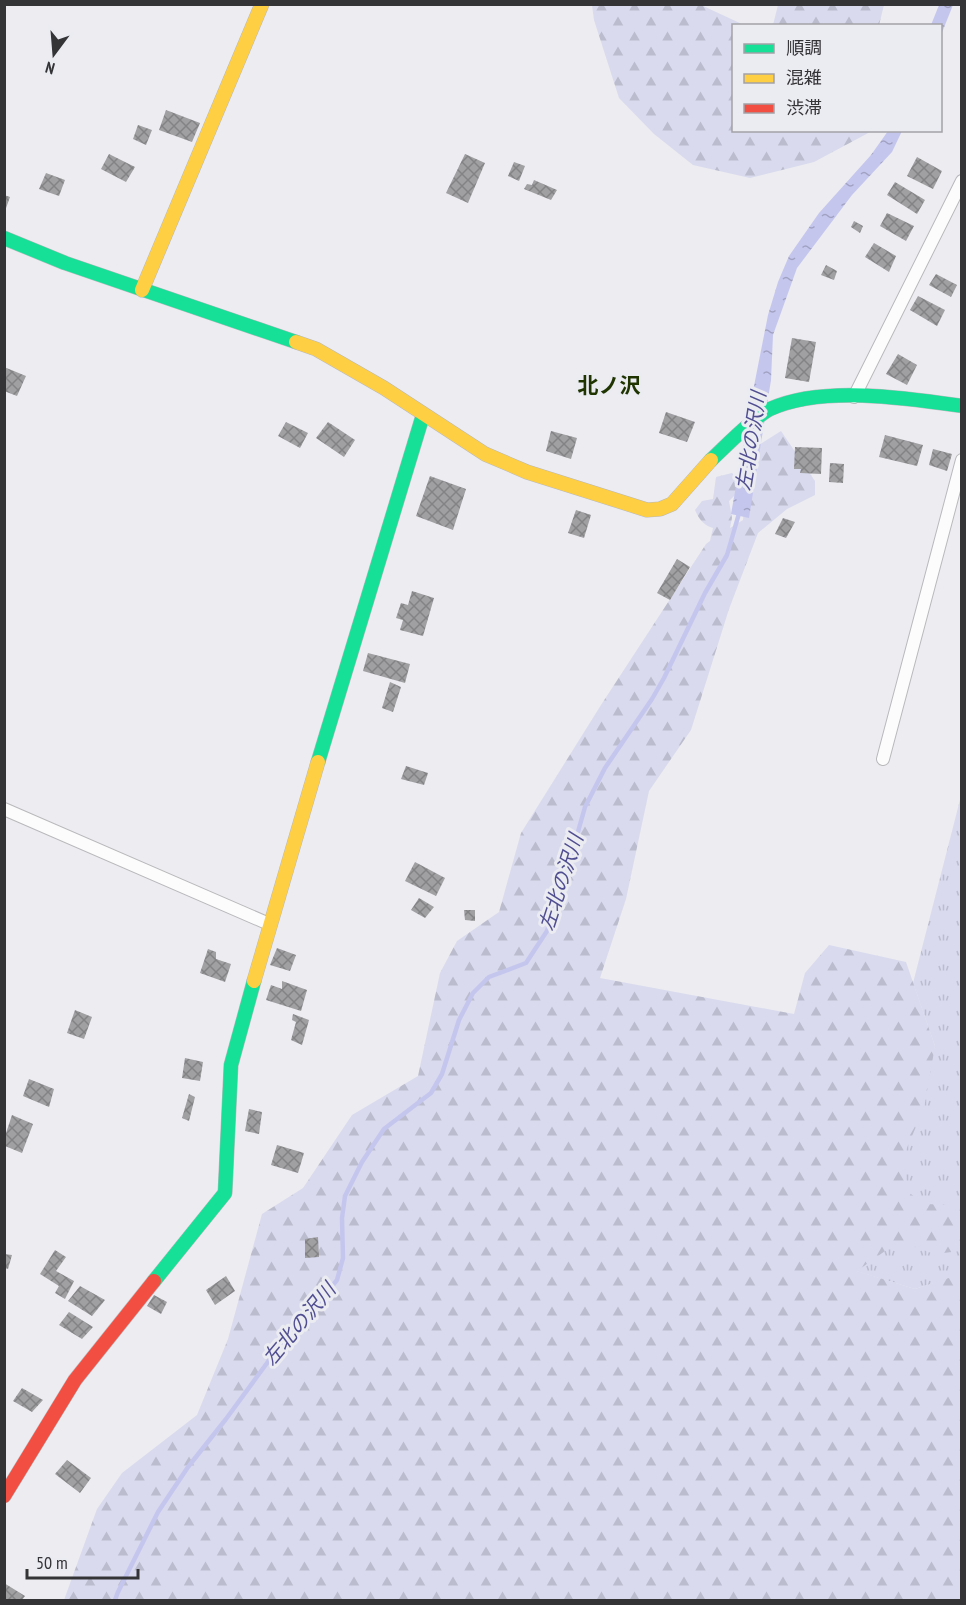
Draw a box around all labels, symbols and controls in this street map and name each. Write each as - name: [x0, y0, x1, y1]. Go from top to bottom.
- north arrow: [24, 24, 84, 84]
- legend: [732, 24, 942, 132]
- text: 順調: [786, 36, 822, 59]
- text: N: [43, 58, 57, 79]
- text: 混雑: [786, 66, 822, 89]
- text: 渋滞: [786, 96, 822, 119]
- district label: 北ノ沢: [578, 372, 641, 399]
- water label: 左北の沢川: [730, 388, 772, 492]
- water label: 左北の沢川: [533, 829, 589, 934]
- water label: 左北の沢川: [257, 1276, 342, 1371]
- scale bar: [27, 1542, 138, 1580]
- text: 50 m: [36, 1551, 68, 1574]

